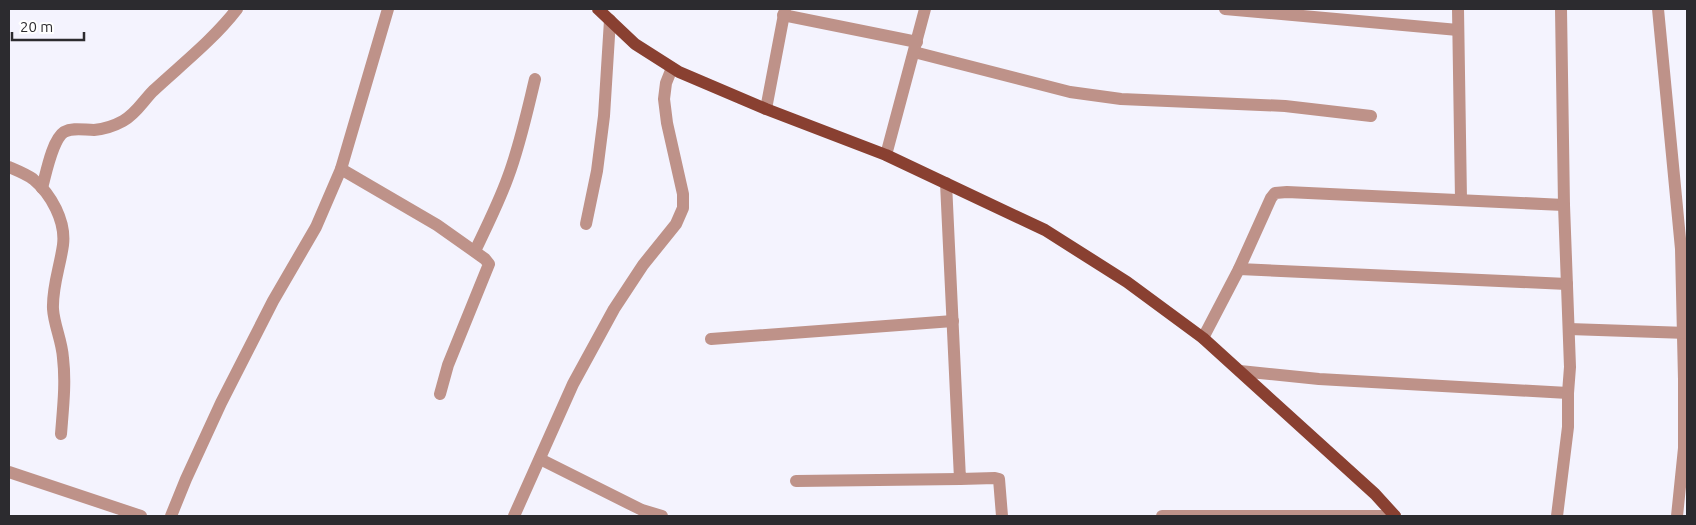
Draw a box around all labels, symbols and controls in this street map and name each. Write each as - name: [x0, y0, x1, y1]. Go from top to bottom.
- scale bar: [12, 10, 85, 42]
- text: 20 m: [20, 18, 53, 35]

